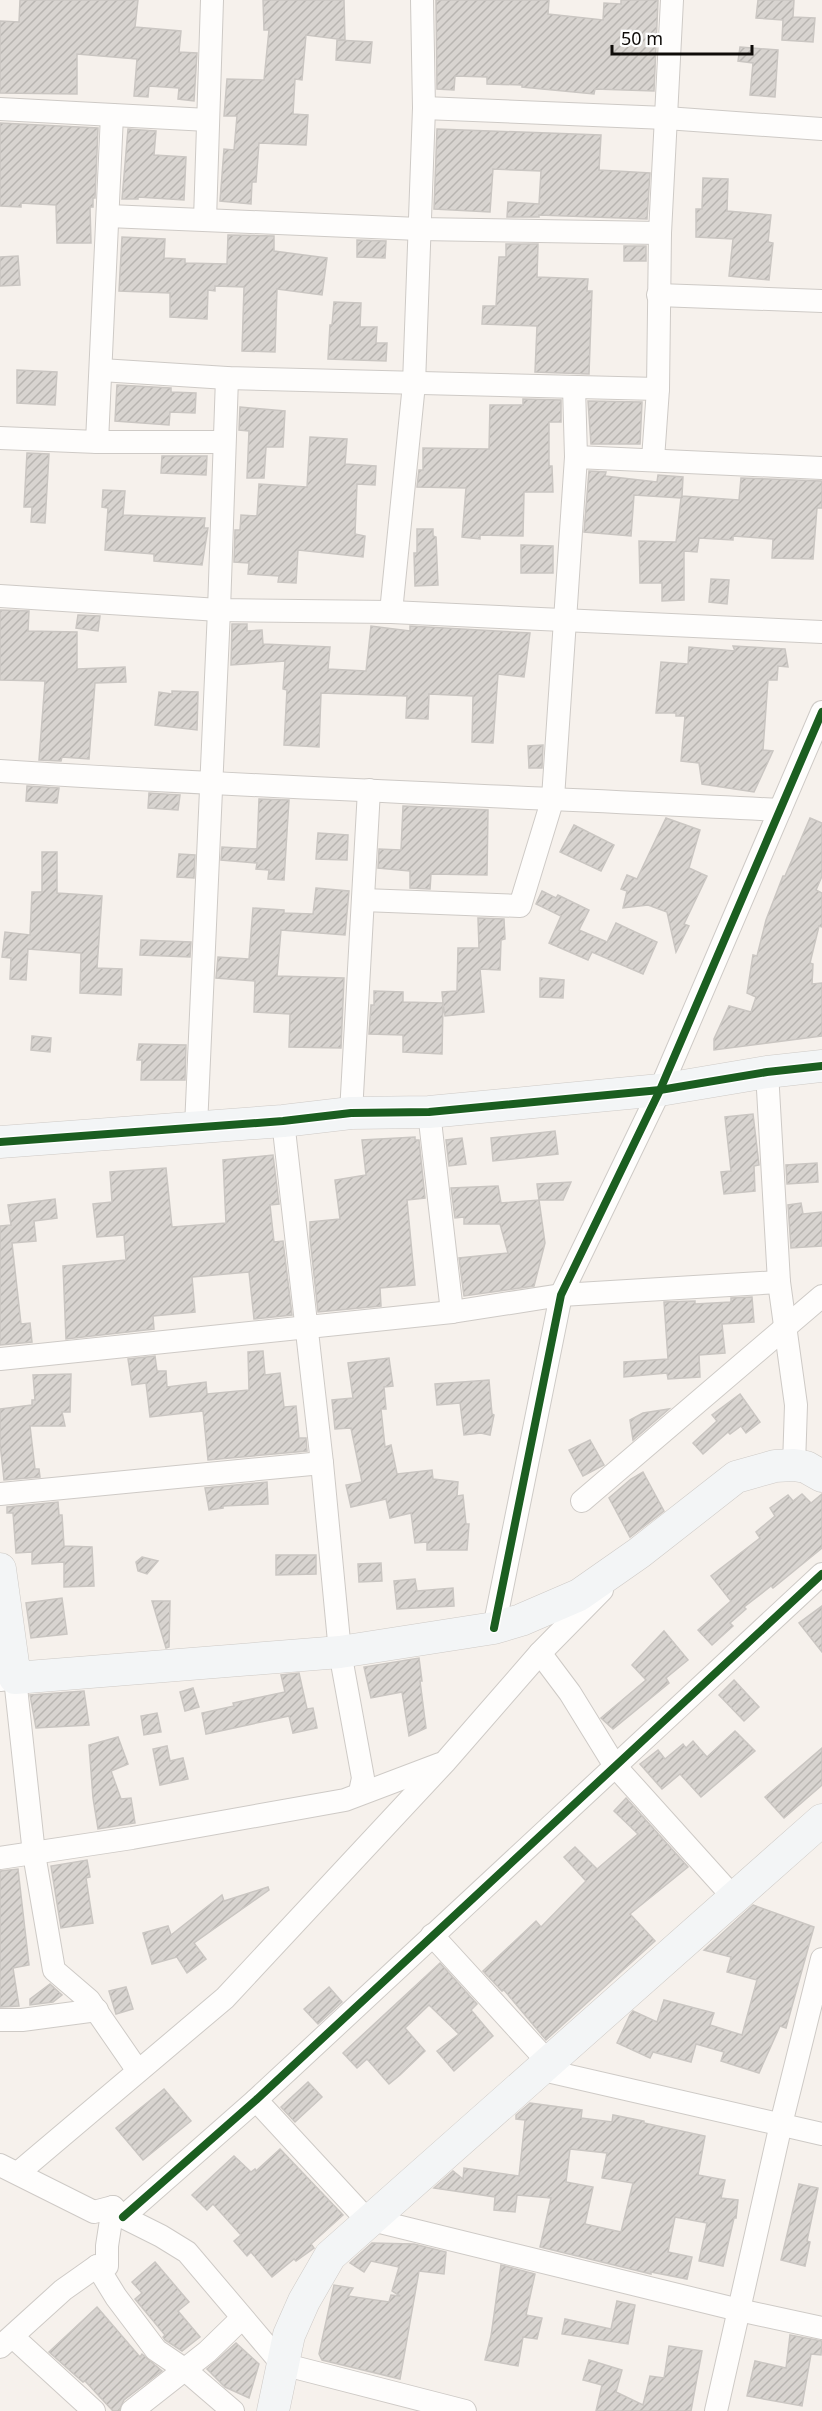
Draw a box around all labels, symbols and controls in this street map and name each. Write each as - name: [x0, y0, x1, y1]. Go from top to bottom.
- scale bar: [612, 18, 752, 56]
- text: 50 m: [621, 26, 663, 50]

